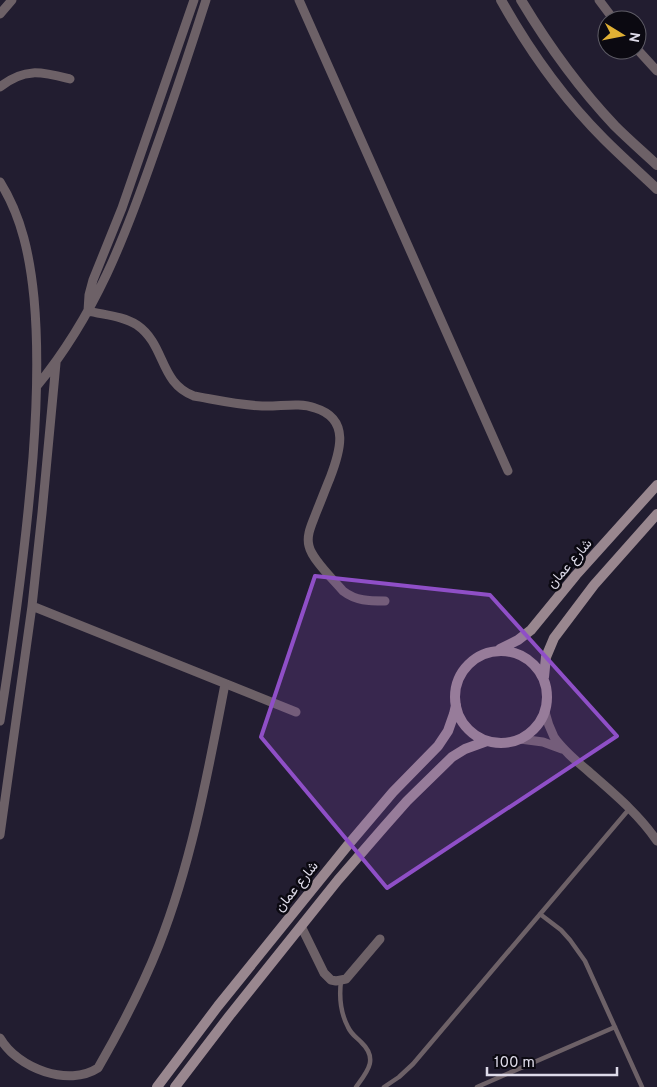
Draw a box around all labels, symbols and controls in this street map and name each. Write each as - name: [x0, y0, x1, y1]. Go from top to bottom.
- north arrow: [597, 10, 647, 60]
- text: N: [624, 31, 643, 43]
- street label: شارع عمان: [544, 536, 597, 593]
- street label: شارع عمان: [272, 858, 323, 916]
- scale bar: [487, 1044, 617, 1076]
- text: 100 m: [494, 1054, 535, 1073]

